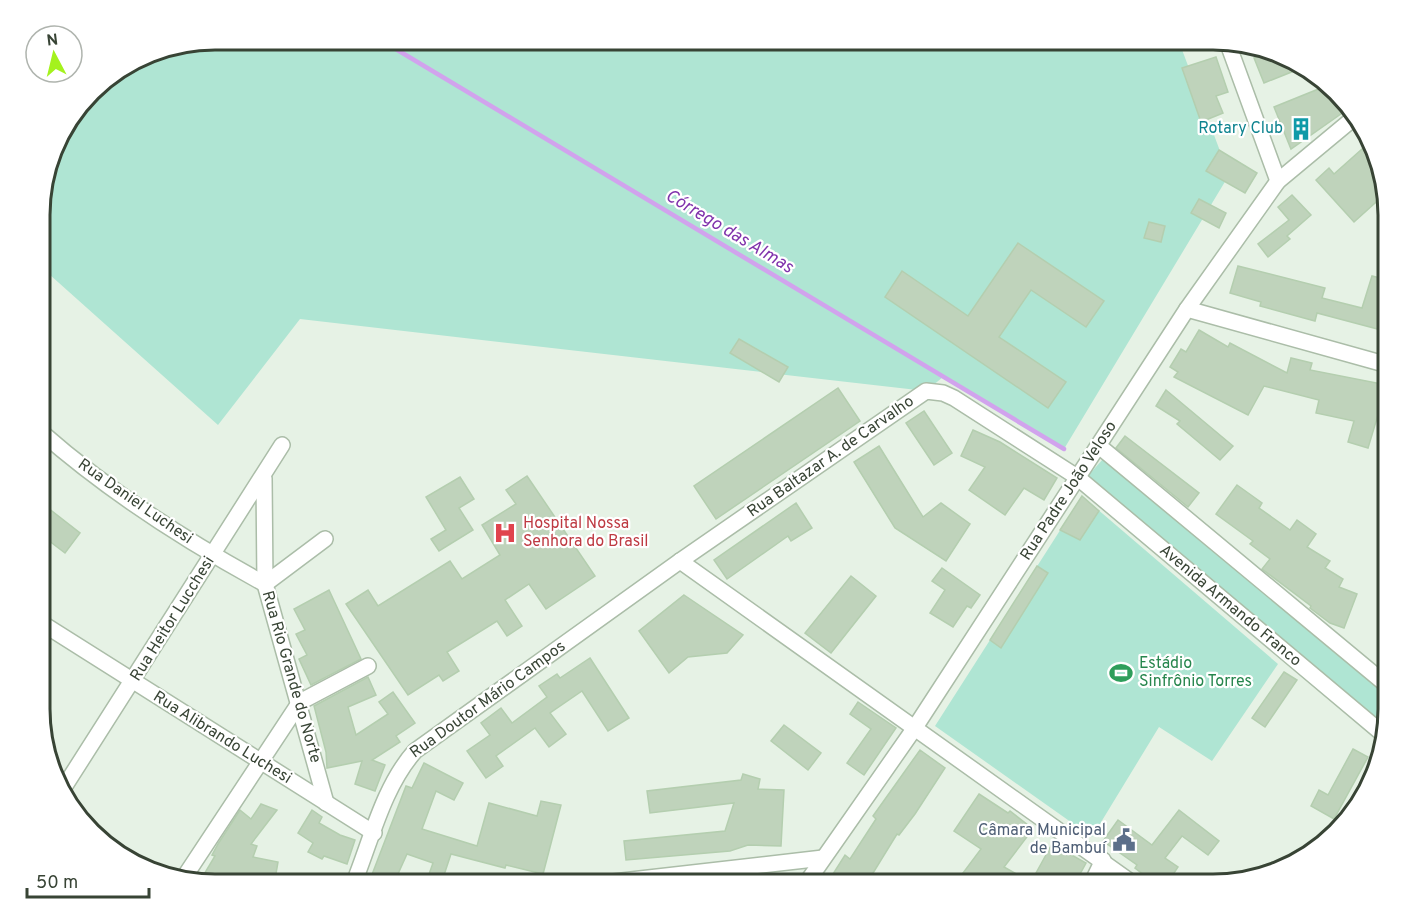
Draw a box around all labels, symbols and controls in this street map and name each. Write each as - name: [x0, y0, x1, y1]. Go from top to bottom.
- north arrow: [24, 24, 84, 84]
- text: N: [45, 30, 59, 52]
- building icon: Rotary Club: [1288, 116, 1314, 142]
- place label: Rotary Club: [1198, 119, 1283, 139]
- water label: Córrego das Almas: [661, 185, 798, 280]
- street label: Rua Baltazar A. de Carvalho: [744, 392, 918, 522]
- street label: Rua Padre João Veloso: [1016, 417, 1122, 564]
- street label: Rua Daniel Luchesi: [74, 455, 196, 549]
- place label: Hospital Nossa Senhora do Brasil: [523, 514, 649, 552]
- hospital icon: Hospital Nossa Senhora do Brasil: [492, 520, 518, 546]
- street label: Avenida Armando Franco: [1155, 541, 1305, 671]
- street label: Rua Heitor Lucchesi: [126, 553, 220, 685]
- street label: Rua Rio Grande do Norte: [257, 589, 325, 765]
- street label: Rua Doutor Mário Campos: [406, 637, 570, 763]
- place label: Estádio Sinfrônio Torres: [1139, 654, 1252, 692]
- sports icon: Estádio Sinfrônio Torres: [1108, 660, 1134, 686]
- street label: Rua Alibrando Luchesi: [149, 687, 295, 789]
- place label: Câmara Municipal de Bambuí: [978, 821, 1108, 859]
- public building icon: Câmara Municipal de Bambuí: [1111, 827, 1137, 853]
- scale bar: [27, 861, 148, 899]
- text: 50 m: [36, 872, 78, 895]

